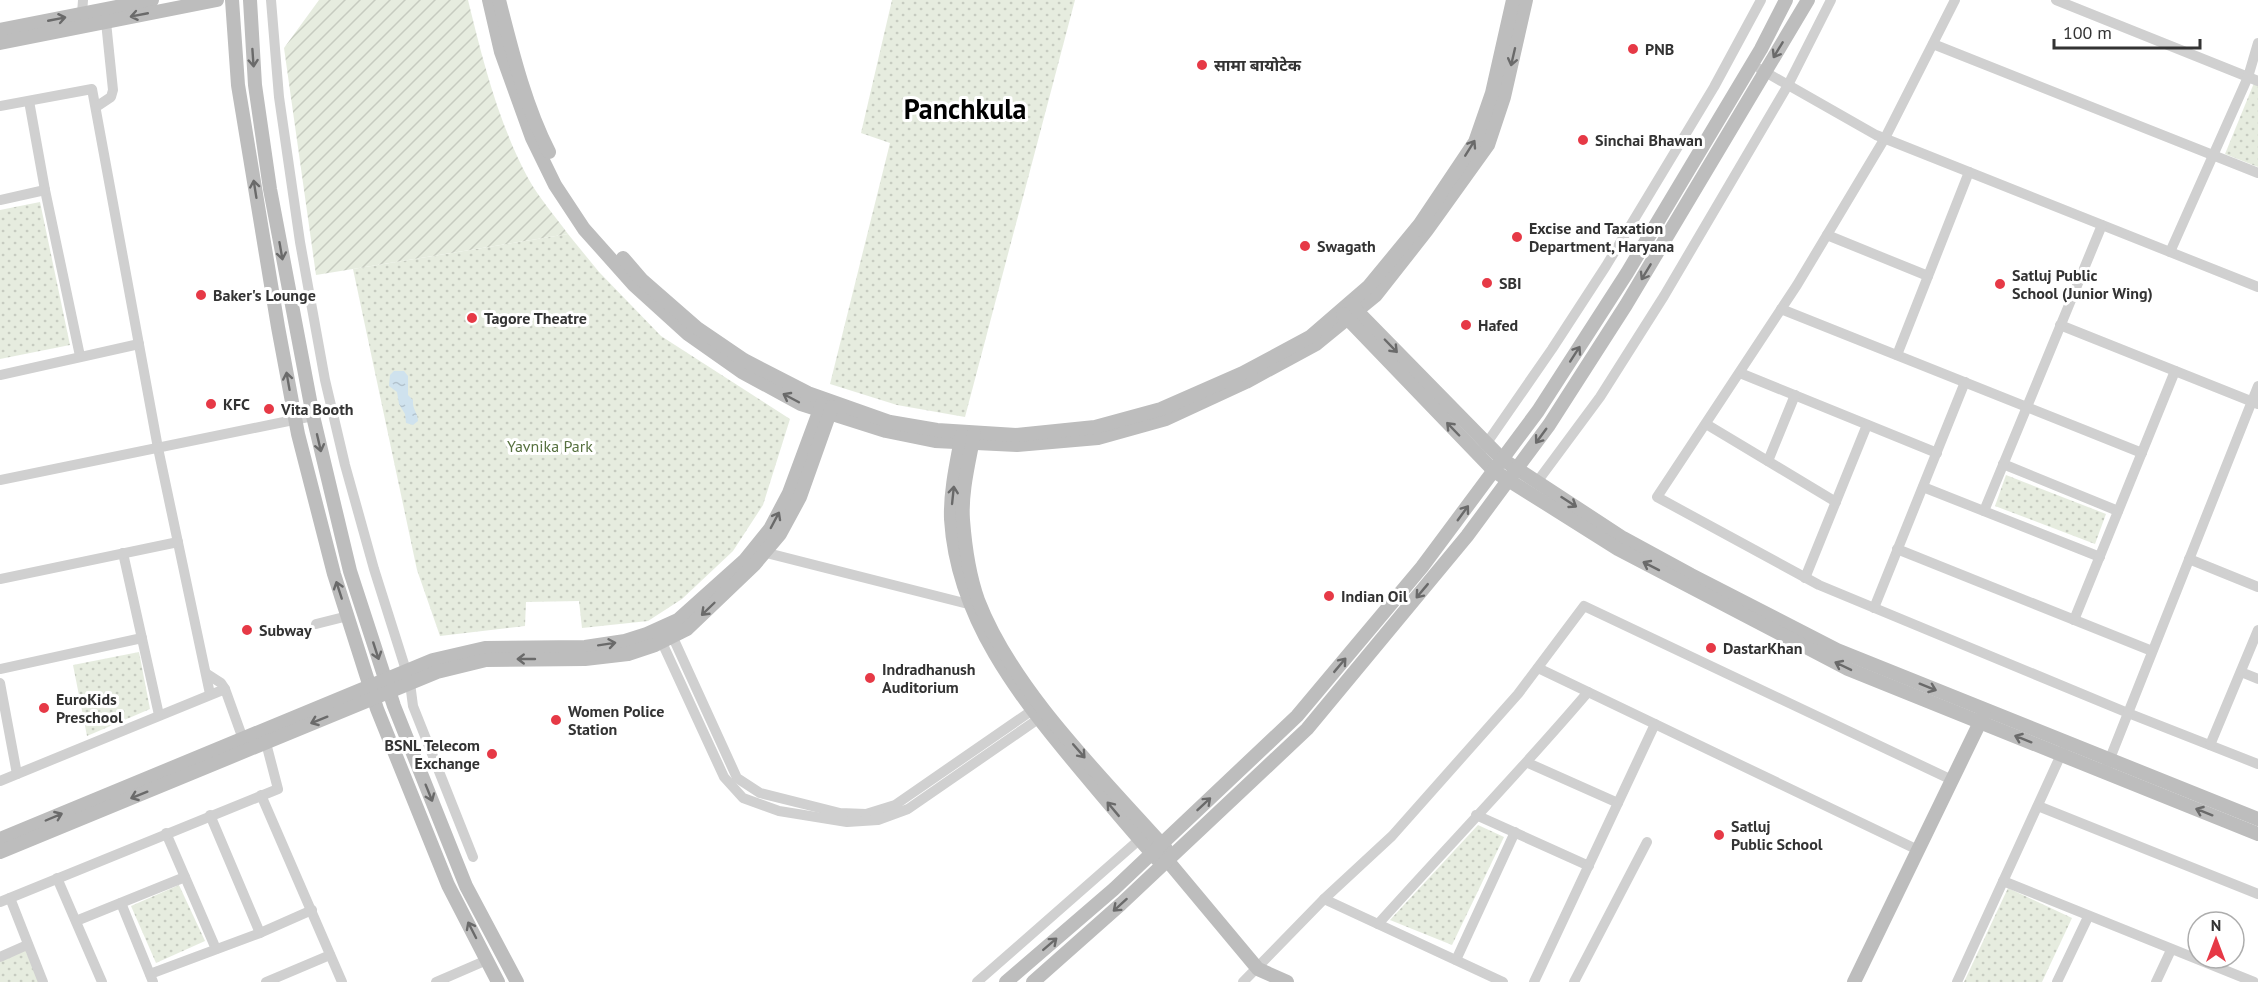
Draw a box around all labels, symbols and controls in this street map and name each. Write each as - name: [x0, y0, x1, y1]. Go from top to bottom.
- one-way arrow: [130, 10, 149, 21]
- one-way arrow: [48, 12, 67, 24]
- scale bar: [2054, 12, 2200, 50]
- text: 100 m: [2063, 21, 2112, 44]
- place label: PNB: [1645, 39, 1674, 59]
- one-way arrow: [1772, 41, 1784, 58]
- marker: PNB: [1626, 42, 1640, 56]
- one-way arrow: [1506, 47, 1518, 66]
- one-way arrow: [248, 48, 259, 68]
- place label: सामा बायोटेक: [1214, 55, 1302, 75]
- marker: सामा बायोटेक: [1195, 58, 1209, 72]
- district label: Panchkula: [904, 90, 1026, 127]
- place label: Sinchai Bhawan: [1595, 130, 1703, 150]
- marker: Sinchai Bhawan: [1576, 133, 1590, 147]
- one-way arrow: [1464, 140, 1476, 157]
- one-way arrow: [249, 179, 260, 199]
- place label: Excise and Taxation Department, Haryana: [1529, 218, 1674, 256]
- marker: Excise and Taxation Department, Haryana: [1510, 230, 1524, 244]
- place label: Swagath: [1317, 236, 1376, 256]
- marker: Swagath: [1298, 239, 1312, 253]
- one-way arrow: [276, 241, 287, 261]
- one-way arrow: [1639, 263, 1651, 280]
- place label: Satluj Public School (Junior Wing): [2012, 265, 2153, 303]
- place label: SBI: [1499, 273, 1522, 293]
- marker: SBI: [1480, 276, 1494, 290]
- marker: Satluj Public School (Junior Wing): [1993, 277, 2007, 291]
- place label: Baker's Lounge: [213, 285, 316, 305]
- marker: Baker's Lounge: [194, 288, 208, 302]
- place label: Tagore Theatre: [484, 308, 587, 328]
- marker: Tagore Theatre: [465, 311, 479, 325]
- place label: Hafed: [1478, 315, 1518, 335]
- marker: Hafed: [1459, 318, 1473, 332]
- one-way arrow: [1384, 338, 1399, 353]
- one-way arrow: [1569, 346, 1581, 363]
- one-way arrow: [282, 371, 293, 391]
- one-way arrow: [783, 392, 800, 404]
- place label: KFC: [223, 394, 250, 414]
- marker: KFC: [204, 397, 218, 411]
- place label: Vita Booth: [280, 399, 353, 419]
- marker: Vita Booth: [262, 402, 276, 416]
- one-way arrow: [1446, 421, 1460, 436]
- one-way arrow: [1535, 428, 1547, 444]
- one-way arrow: [313, 433, 325, 452]
- park label: Yavnika Park: [507, 436, 593, 456]
- one-way arrow: [948, 485, 959, 505]
- one-way arrow: [1560, 497, 1577, 509]
- one-way arrow: [1456, 505, 1469, 521]
- one-way arrow: [769, 512, 781, 529]
- one-way arrow: [1642, 560, 1660, 572]
- one-way arrow: [333, 581, 344, 600]
- one-way arrow: [1415, 583, 1429, 598]
- place label: Indian Oil: [1341, 586, 1408, 606]
- marker: Indian Oil: [1322, 589, 1336, 603]
- one-way arrow: [700, 602, 715, 617]
- place label: Subway: [259, 620, 312, 640]
- marker: Subway: [240, 623, 254, 637]
- one-way arrow: [596, 638, 616, 649]
- place label: DastarKhan: [1723, 638, 1802, 658]
- one-way arrow: [371, 641, 382, 660]
- marker: DastarKhan: [1704, 641, 1718, 655]
- one-way arrow: [517, 653, 537, 665]
- one-way arrow: [1334, 657, 1347, 673]
- place label: Indradhanush Auditorium: [882, 659, 976, 697]
- one-way arrow: [1834, 659, 1852, 671]
- marker: Indradhanush Auditorium: [863, 671, 877, 685]
- one-way arrow: [1919, 682, 1937, 693]
- place label: EuroKids Preschool: [56, 689, 123, 727]
- marker: EuroKids Preschool: [37, 701, 51, 715]
- place label: Women Police Station: [568, 701, 664, 739]
- marker: Women Police Station: [549, 713, 563, 727]
- one-way arrow: [310, 715, 329, 726]
- one-way arrow: [2014, 733, 2033, 744]
- place label: BSNL Telecom Exchange: [385, 735, 480, 773]
- one-way arrow: [1072, 743, 1086, 758]
- marker: BSNL Telecom Exchange: [485, 747, 499, 761]
- one-way arrow: [424, 783, 435, 802]
- one-way arrow: [130, 790, 149, 801]
- one-way arrow: [1196, 797, 1211, 811]
- one-way arrow: [1106, 802, 1120, 817]
- one-way arrow: [2195, 806, 2214, 817]
- one-way arrow: [44, 811, 63, 822]
- place label: Satluj Public School: [1731, 816, 1823, 854]
- marker: Satluj Public School: [1712, 828, 1726, 842]
- one-way arrow: [1112, 898, 1127, 912]
- north arrow: [2186, 910, 2246, 970]
- text: N: [2211, 915, 2221, 935]
- one-way arrow: [465, 921, 477, 939]
- one-way arrow: [1043, 937, 1058, 951]

